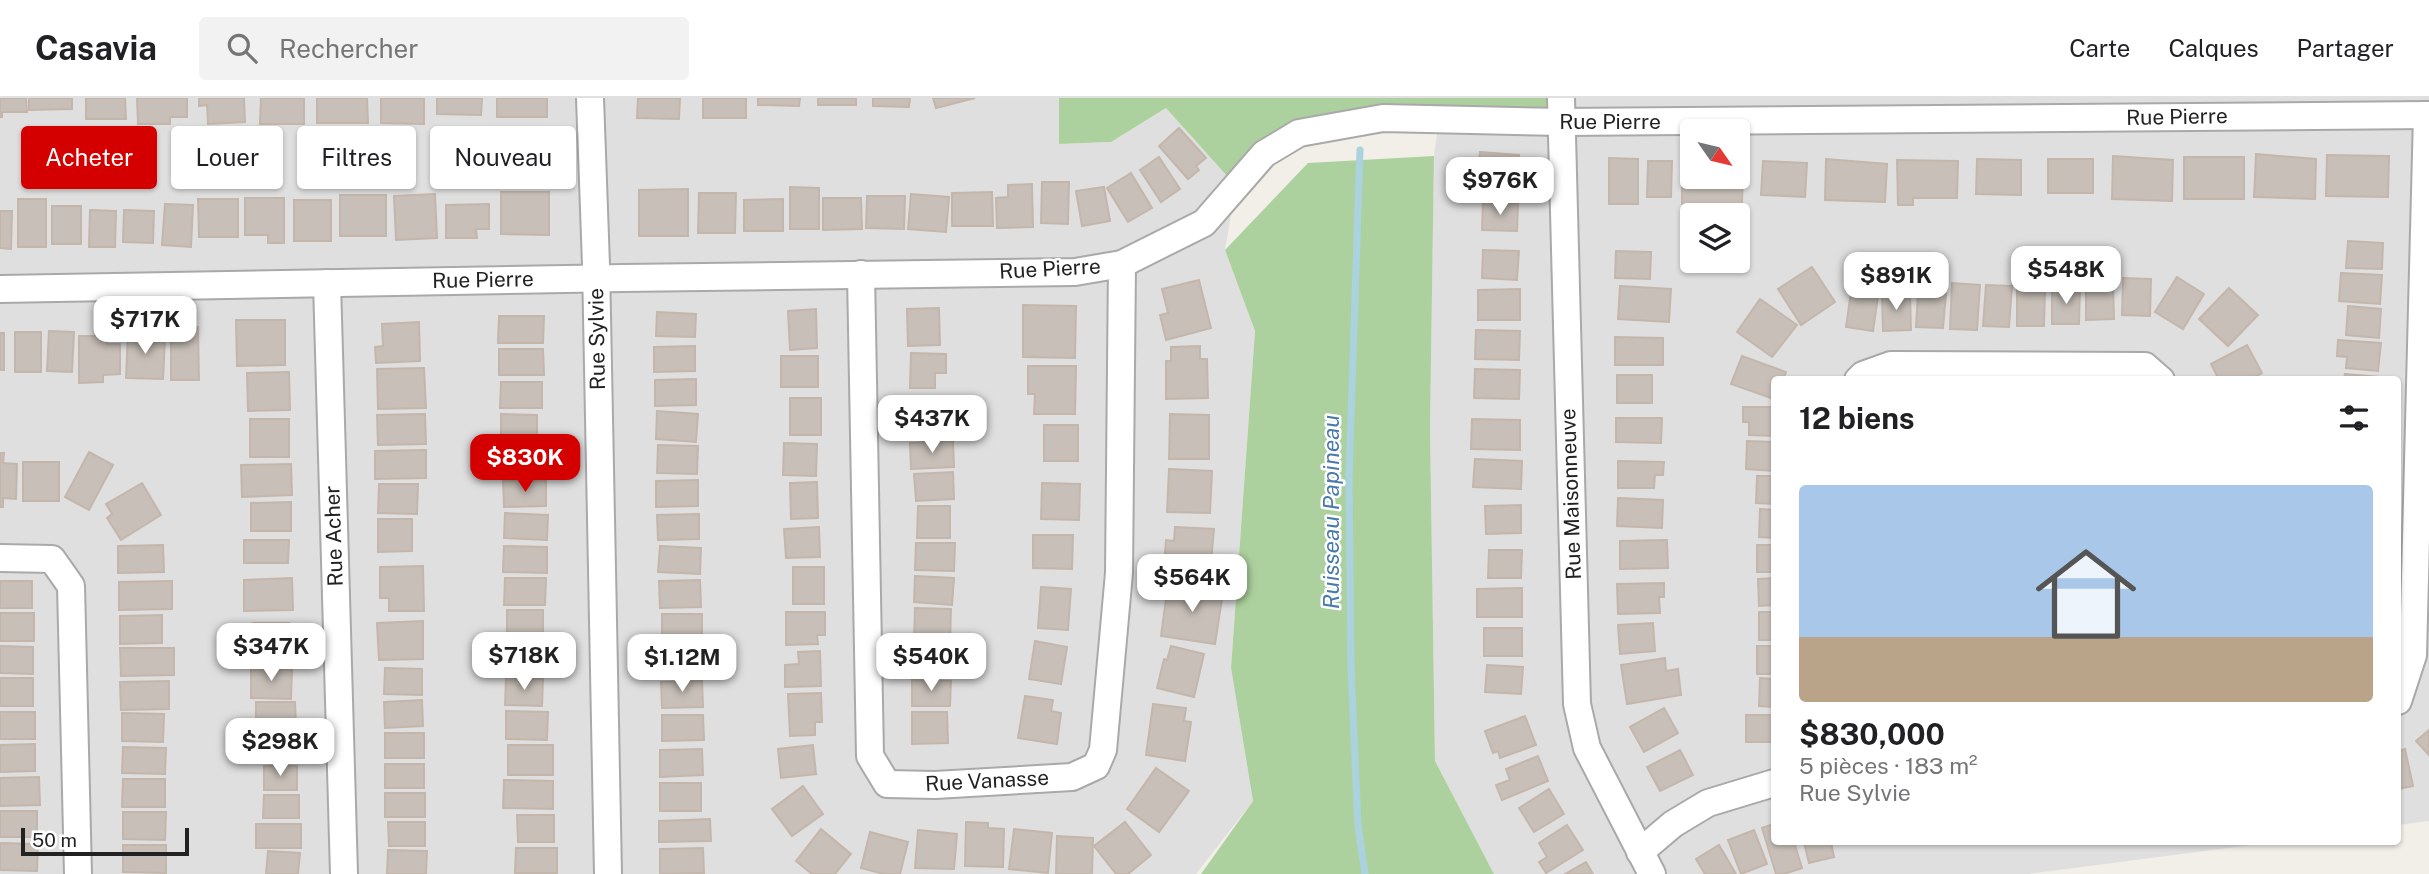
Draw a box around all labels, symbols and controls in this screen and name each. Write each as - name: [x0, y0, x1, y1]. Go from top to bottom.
- search box: [199, 17, 689, 80]
- text: Casavia: [35, 29, 157, 67]
- icon: search: [223, 29, 261, 67]
- text: Rechercher: [279, 33, 418, 64]
- text: Carte: [2069, 34, 2130, 62]
- text: Calques: [2168, 34, 2259, 62]
- text: Partager: [2297, 34, 2394, 62]
- street label: Rue Pierre: [2126, 103, 2228, 130]
- street label: Rue Pierre: [1559, 109, 1661, 134]
- north arrow: [1680, 119, 1750, 189]
- map controls: [1680, 119, 1750, 273]
- chip: Acheter: [21, 126, 157, 189]
- chip: Louer: [171, 126, 283, 189]
- chip: Filtres: [297, 126, 416, 189]
- chip: Nouveau: [430, 126, 576, 189]
- pin: $976K: [1451, 158, 1549, 217]
- text: $976K: [1462, 166, 1538, 193]
- button: layers: [1680, 203, 1750, 273]
- pin: $548K: [2017, 246, 2115, 306]
- pin: $891K: [1847, 252, 1945, 312]
- street label: Rue Pierre: [999, 253, 1101, 284]
- text: $548K: [2027, 255, 2105, 282]
- text: $891K: [1860, 261, 1932, 288]
- street label: Rue Pierre: [432, 266, 534, 293]
- street label: Rue Sylvie: [583, 288, 610, 390]
- pin: $717K: [96, 296, 194, 356]
- text: $717K: [110, 305, 181, 332]
- pin: $437K: [883, 396, 981, 455]
- icon: filters: [2335, 399, 2373, 437]
- text: 12 biens: [1799, 400, 1915, 436]
- text: $437K: [894, 404, 970, 431]
- street label: Rue Maisonneuve: [1555, 408, 1586, 580]
- water label: Ruisseau Papineau: [1317, 415, 1344, 609]
- pin: $830K: [476, 434, 574, 494]
- text: $830K: [486, 443, 564, 470]
- street label: Rue Acher: [319, 485, 348, 587]
- icon: home: [2023, 531, 2149, 657]
- pin: $564K: [1143, 554, 1241, 614]
- text: $564K: [1153, 563, 1231, 590]
- pin: $347K: [222, 624, 320, 683]
- text: $347K: [233, 632, 309, 659]
- pin: $718K: [475, 632, 573, 692]
- pin: $1.12M: [625, 634, 739, 694]
- pin: $540K: [882, 634, 980, 693]
- text: $718K: [488, 641, 560, 668]
- text: $540K: [892, 642, 970, 669]
- text: $1.12M: [643, 643, 721, 670]
- text: $830,000: [1799, 716, 1945, 752]
- pin: $298K: [231, 718, 329, 778]
- text: $298K: [241, 727, 319, 754]
- text: 5 pièces · 183 m²: [1799, 752, 1978, 779]
- street label: Rue Vanasse: [924, 765, 1050, 796]
- text: Rue Sylvie: [1799, 779, 1911, 806]
- scale bar: [21, 825, 189, 857]
- text: 50 m: [32, 829, 77, 851]

